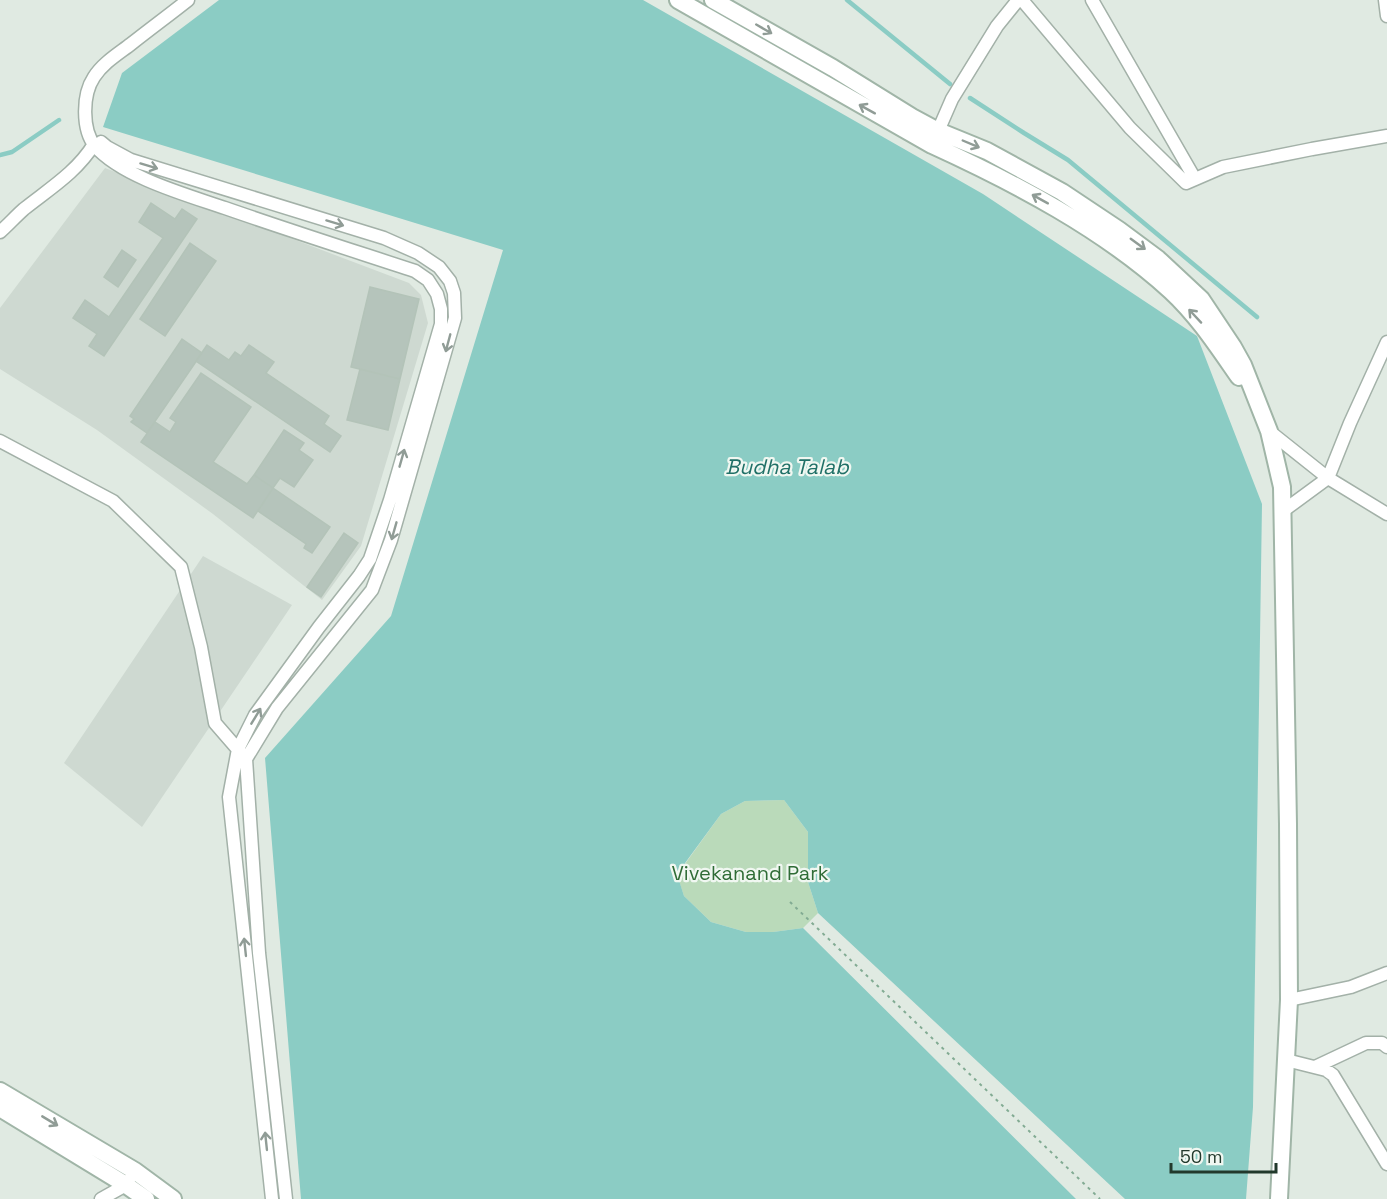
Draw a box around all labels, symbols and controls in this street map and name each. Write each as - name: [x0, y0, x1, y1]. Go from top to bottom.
- one-way arrow: [755, 23, 772, 35]
- one-way arrow: [859, 103, 876, 115]
- one-way arrow: [961, 139, 979, 150]
- one-way arrow: [139, 161, 158, 172]
- one-way arrow: [1032, 193, 1049, 205]
- one-way arrow: [325, 218, 344, 229]
- one-way arrow: [1129, 238, 1145, 250]
- one-way arrow: [1188, 309, 1202, 324]
- one-way arrow: [442, 334, 453, 353]
- one-way arrow: [397, 449, 408, 468]
- water label: Budha Talab: [725, 453, 850, 480]
- one-way arrow: [388, 521, 399, 540]
- one-way arrow: [250, 708, 262, 725]
- park label: Vivekanand Park: [671, 860, 829, 886]
- one-way arrow: [239, 938, 250, 957]
- one-way arrow: [41, 1115, 58, 1127]
- one-way arrow: [260, 1131, 271, 1151]
- scale bar: [1171, 1136, 1276, 1174]
- text: 50 m: [1180, 1145, 1222, 1168]

